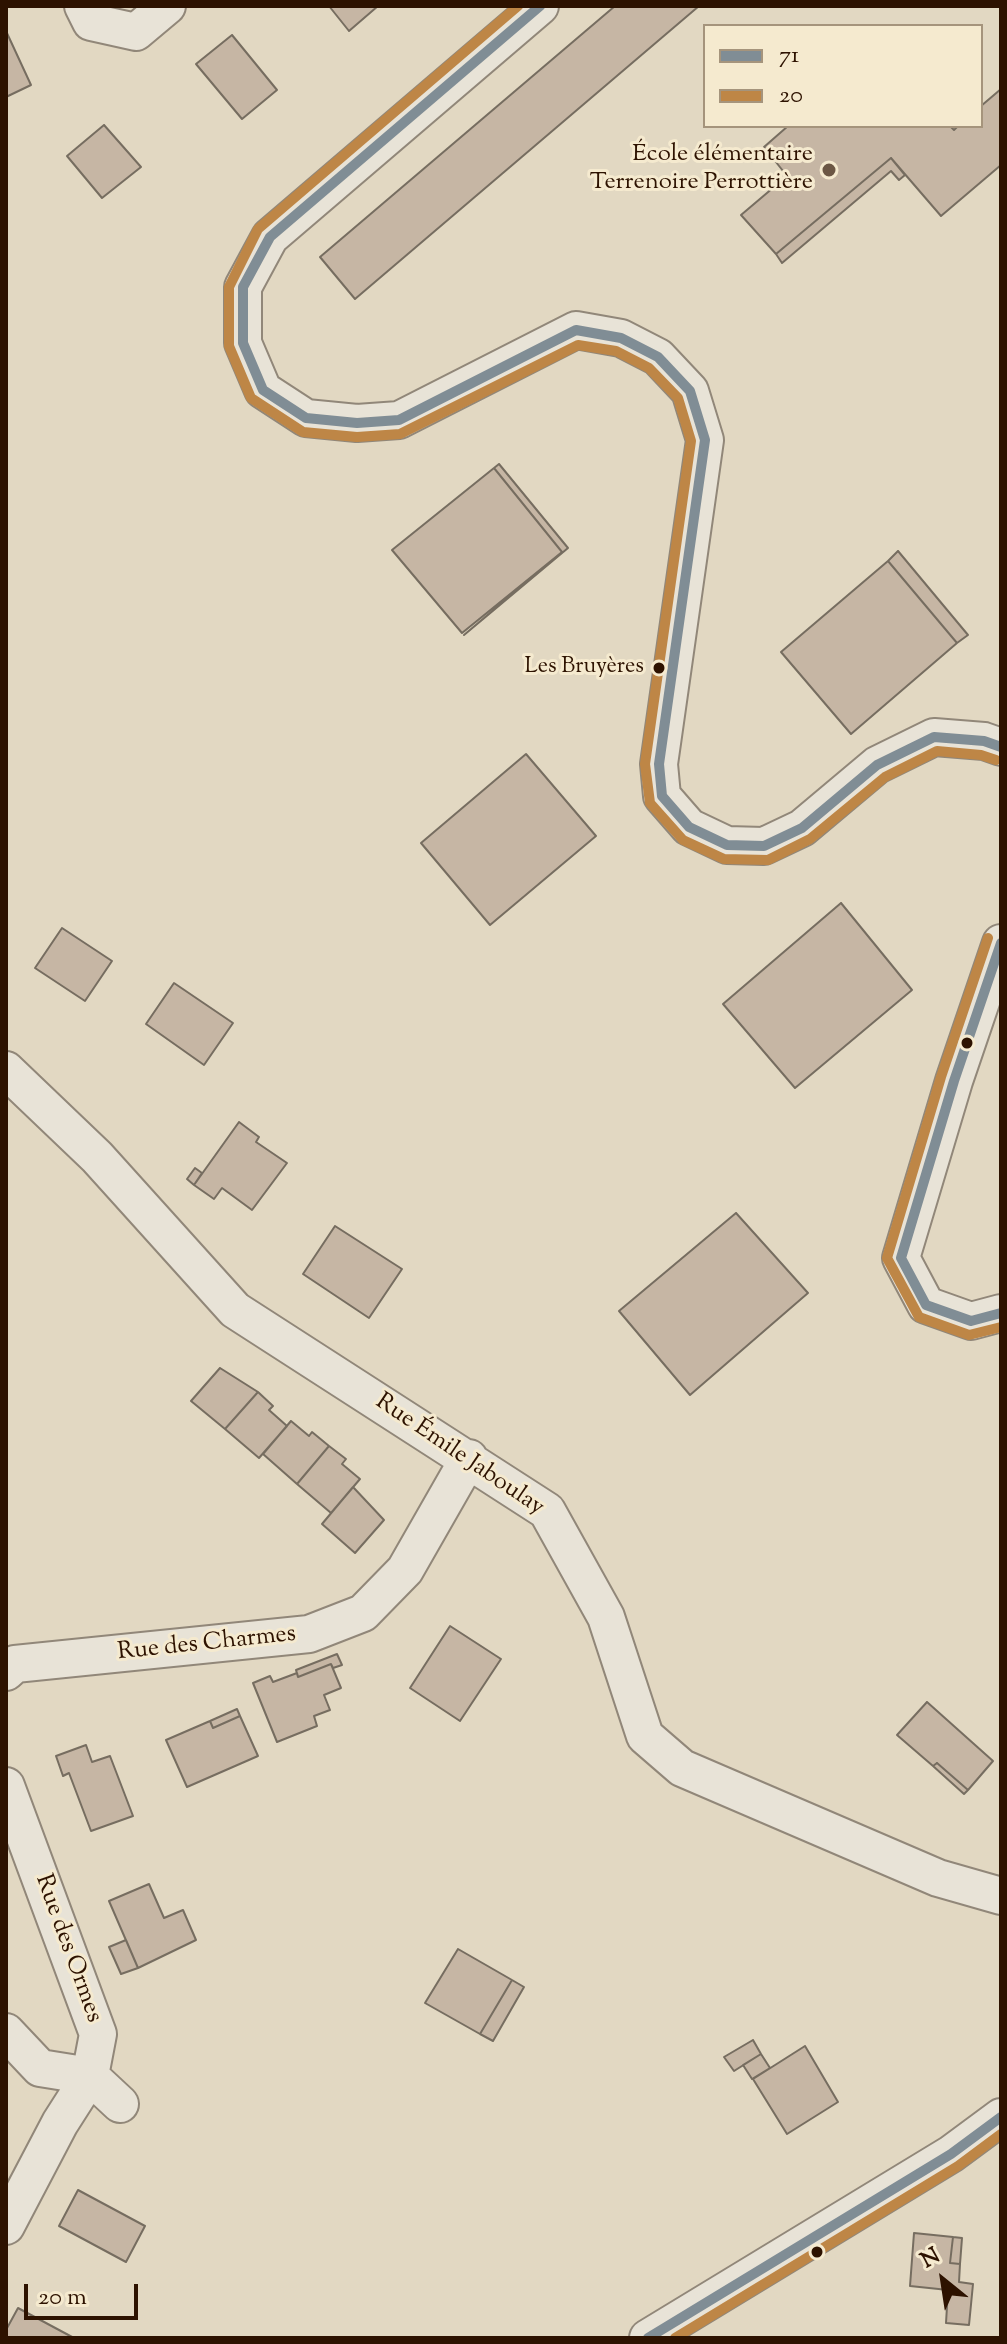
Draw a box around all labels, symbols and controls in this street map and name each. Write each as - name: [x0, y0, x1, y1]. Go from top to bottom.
- legend: [703, 24, 983, 128]
- text: 71: [779, 39, 799, 73]
- text: 20: [779, 79, 803, 113]
- place label: École élémentaire Terrenoire Perrottière: [590, 142, 813, 198]
- marker: École élémentaire Terrenoire Perrottière: [820, 161, 838, 179]
- place label: Les Bruyères: [524, 655, 644, 681]
- marker: Les Bruyères: [651, 660, 667, 676]
- unlabelled marker: [959, 1035, 975, 1051]
- street label: Rue Émile Jaboulay: [369, 1389, 549, 1523]
- street label: Rue des Charmes: [116, 1621, 298, 1669]
- street label: Rue des Ormes: [27, 1871, 107, 2027]
- north arrow: [903, 2240, 983, 2320]
- text: N: [915, 2241, 947, 2277]
- unlabelled marker: [809, 2244, 825, 2260]
- scale bar: [28, 2268, 142, 2318]
- text: 20 m: [38, 2281, 87, 2315]

